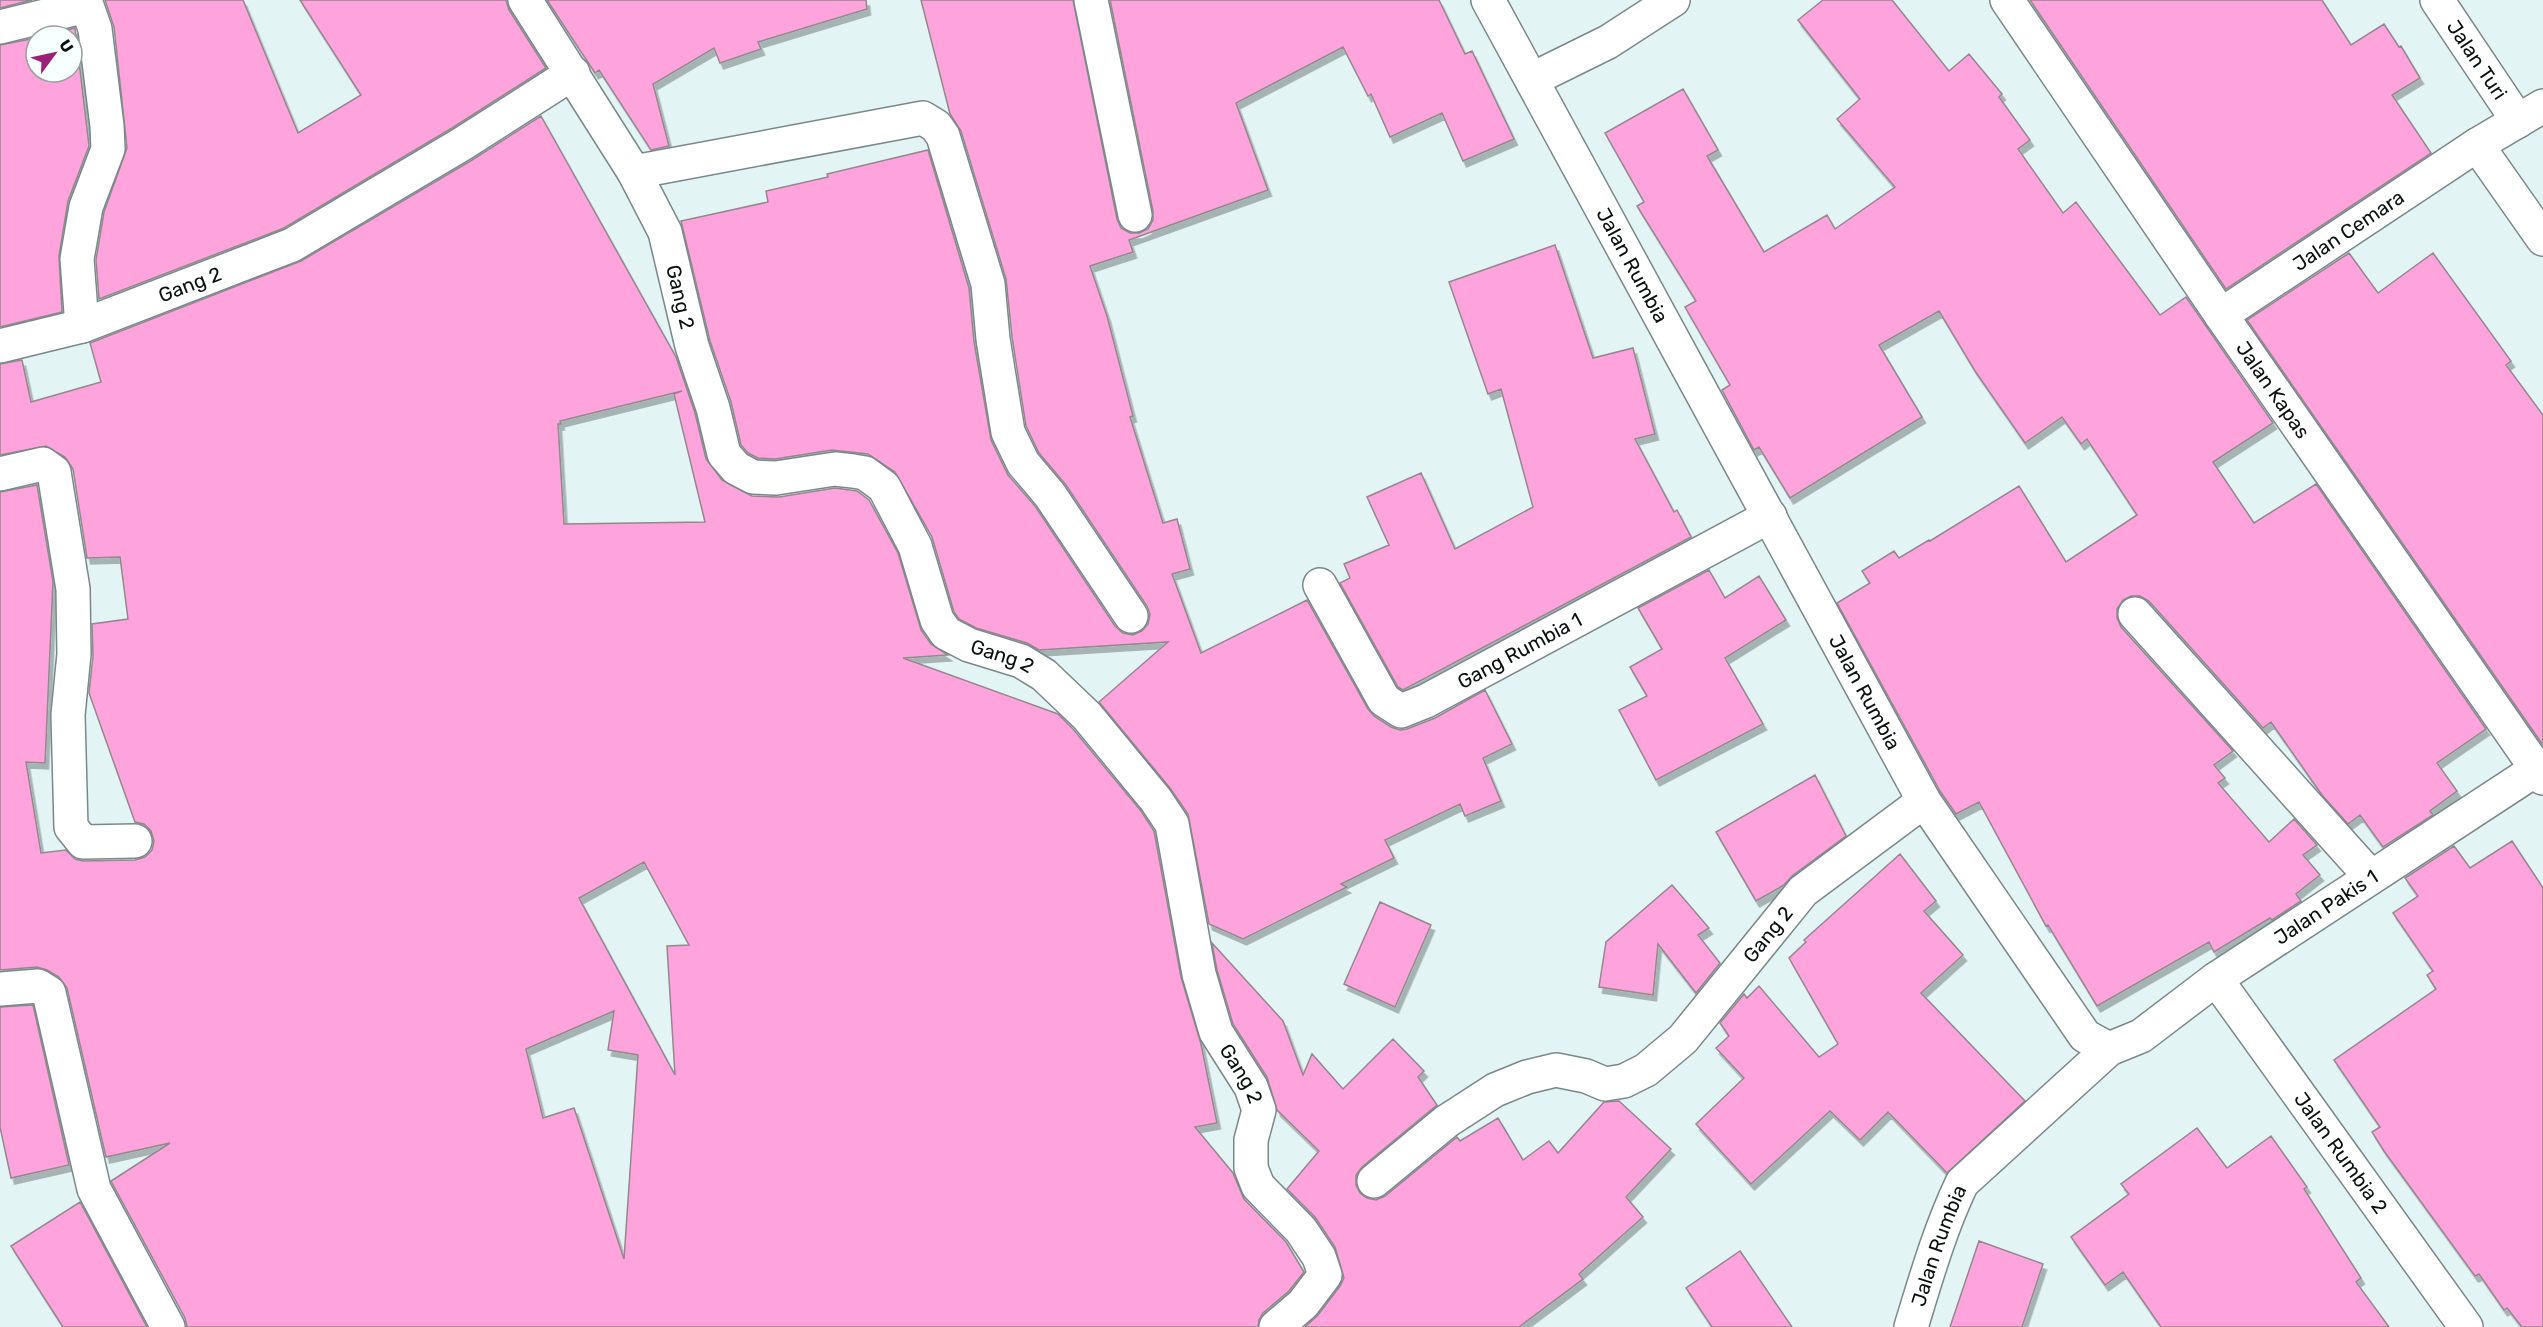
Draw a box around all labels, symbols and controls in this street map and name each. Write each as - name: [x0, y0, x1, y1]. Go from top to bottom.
- street label: Jalan Turi: [2442, 16, 2512, 104]
- north arrow: [24, 24, 84, 84]
- text: U: [55, 36, 77, 56]
- street label: Jalan Cemara: [2288, 185, 2409, 276]
- street label: Jalan Rumbia: [1591, 204, 1673, 327]
- street label: Gang 2: [155, 261, 225, 307]
- street label: Gang 2: [661, 262, 700, 332]
- street label: Jalan Kapas: [2231, 337, 2315, 443]
- street label: Gang Rumbia 1: [1453, 607, 1586, 694]
- street label: Jalan Rumbia: [1824, 630, 1906, 754]
- street label: Gang 2: [968, 634, 1039, 678]
- street label: Jalan Pakis 1: [2270, 864, 2382, 950]
- street label: Gang 2: [1738, 901, 1798, 967]
- street label: Gang 2: [1215, 1039, 1268, 1106]
- street label: Jalan Rumbia 2: [2289, 1087, 2393, 1218]
- street label: Jalan Rumbia: [1906, 1181, 1971, 1309]

